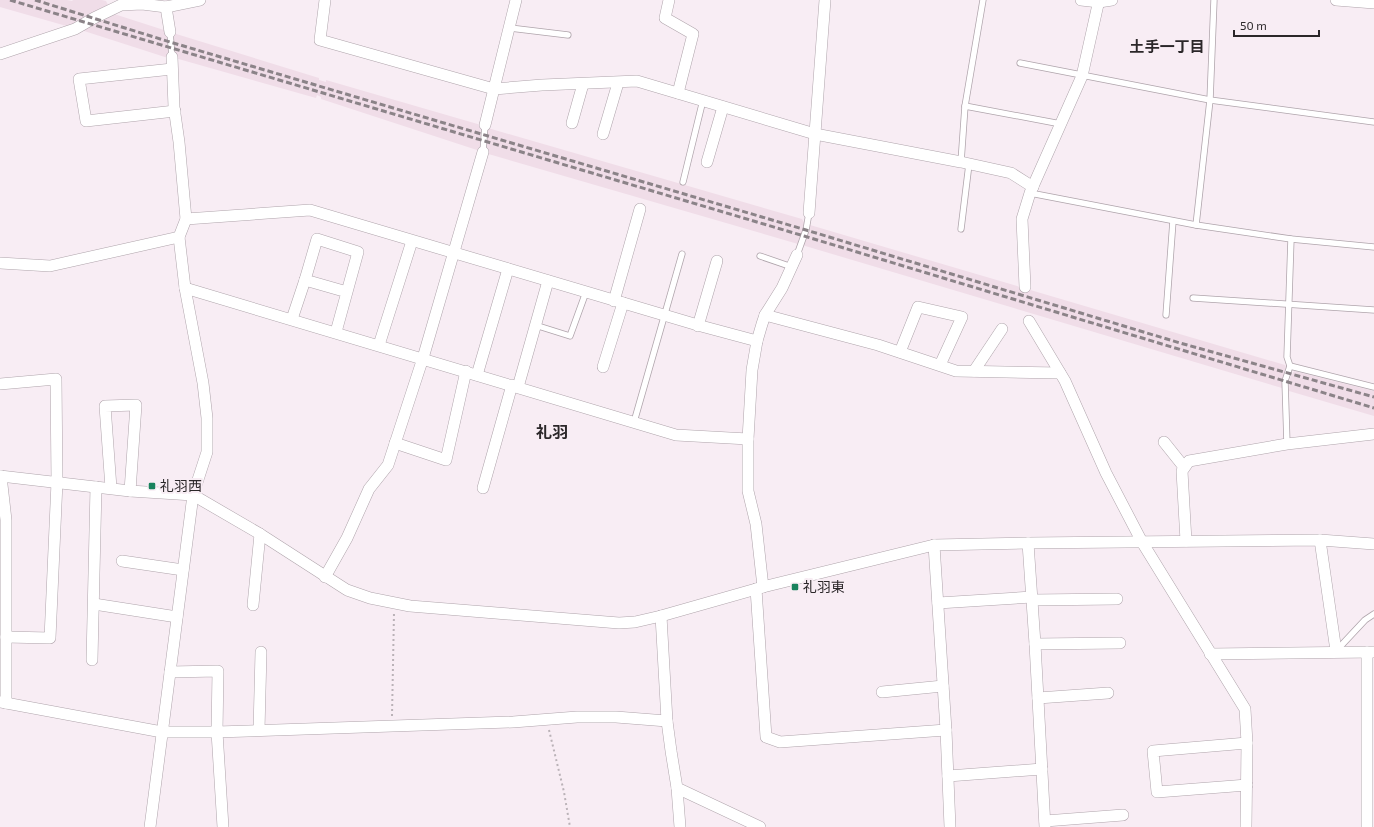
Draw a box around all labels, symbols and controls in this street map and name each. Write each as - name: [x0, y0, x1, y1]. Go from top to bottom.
- scale bar: [1234, 12, 1319, 38]
- text: 50 m: [1240, 18, 1267, 32]
- district label: 土手一丁目: [1129, 37, 1205, 55]
- district label: 礼羽: [536, 422, 568, 441]
- place label: 礼羽西: [160, 477, 202, 494]
- marker: 礼羽西: [147, 481, 157, 491]
- place label: 礼羽東: [803, 578, 845, 595]
- marker: 礼羽東: [790, 582, 800, 592]

